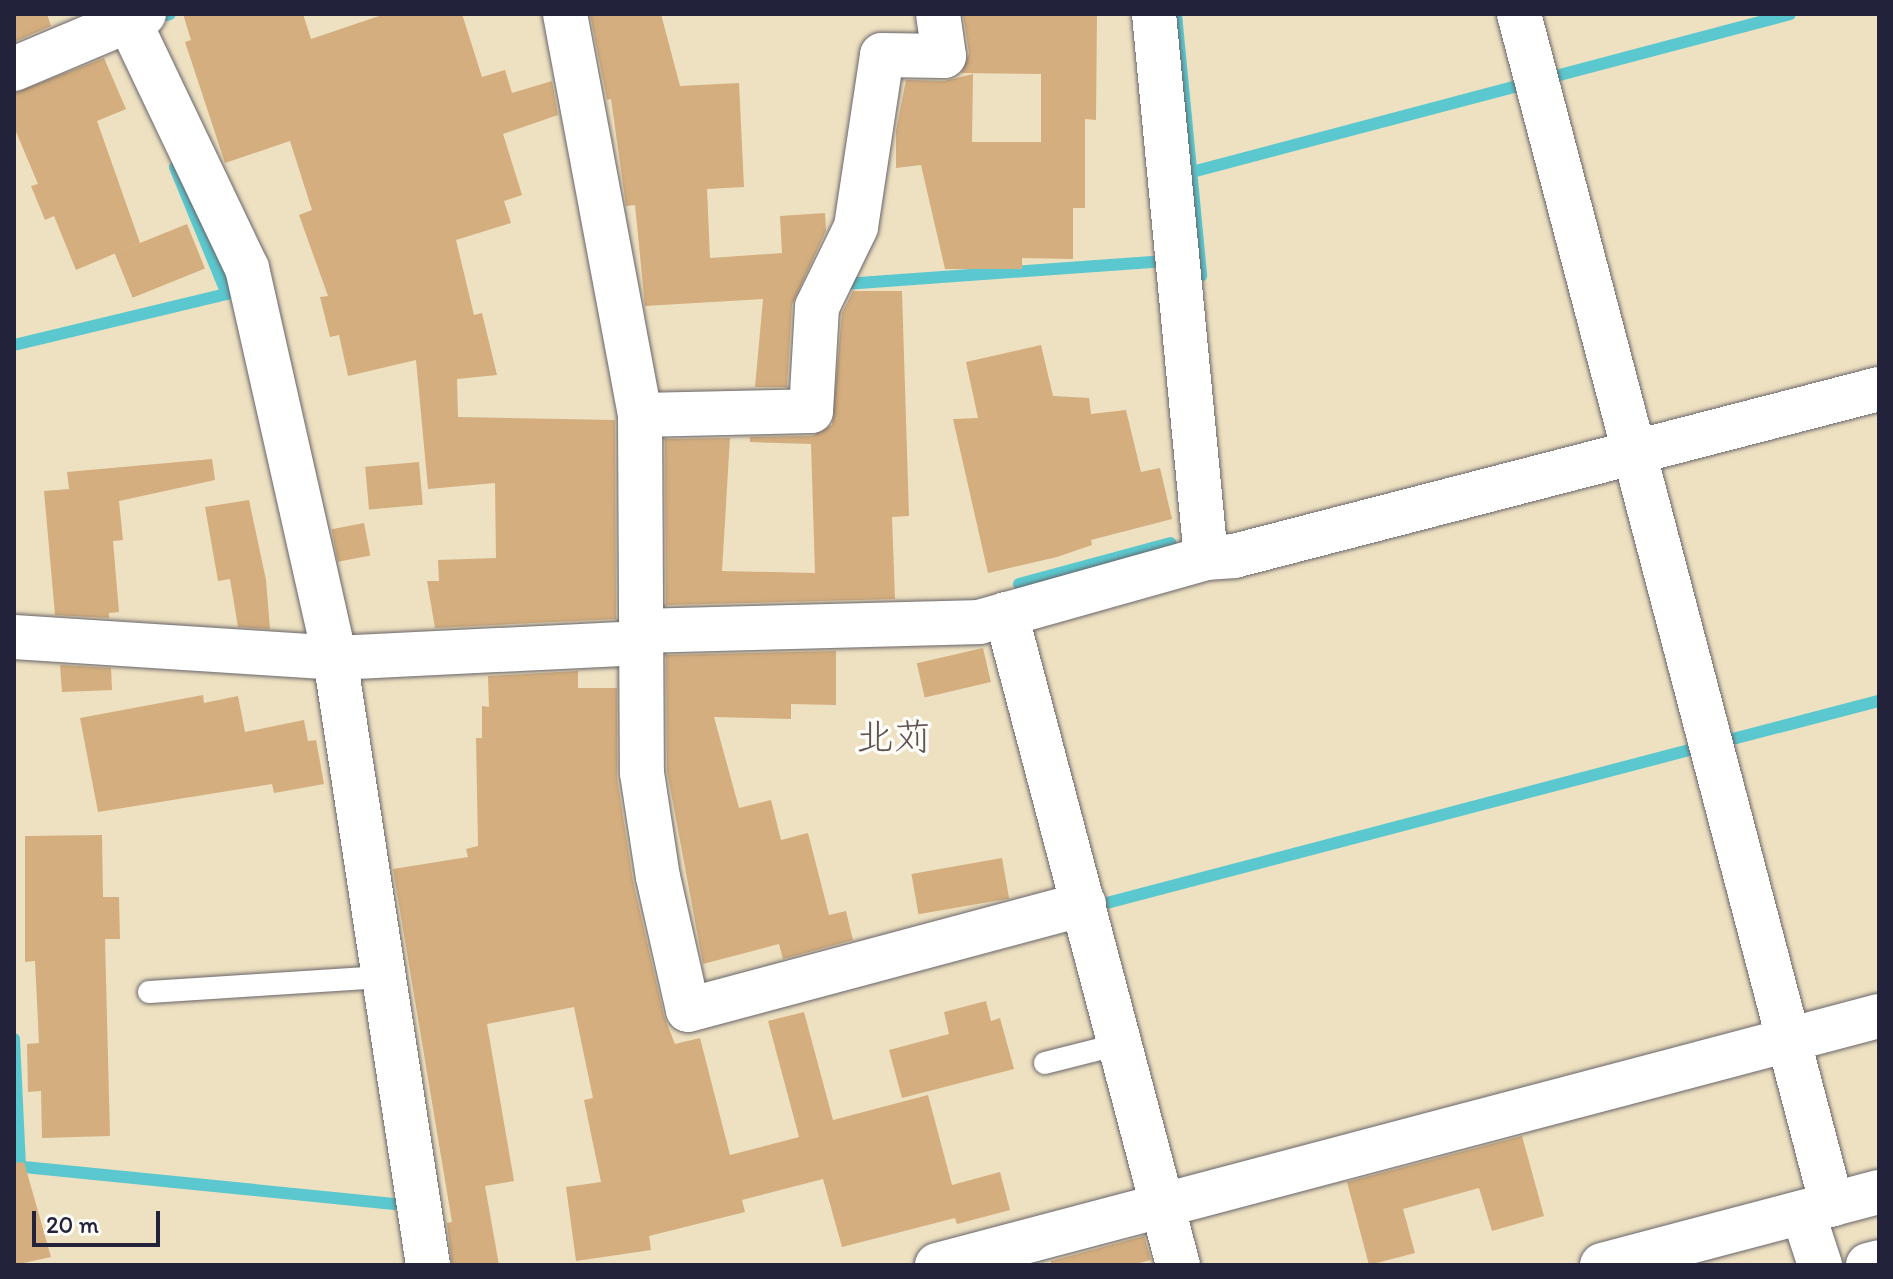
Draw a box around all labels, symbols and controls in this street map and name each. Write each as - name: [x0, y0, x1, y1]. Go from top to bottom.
- district label: 北苅: [856, 715, 932, 761]
- scale bar: [36, 1195, 164, 1245]
- text: 20 m: [46, 1210, 99, 1239]

